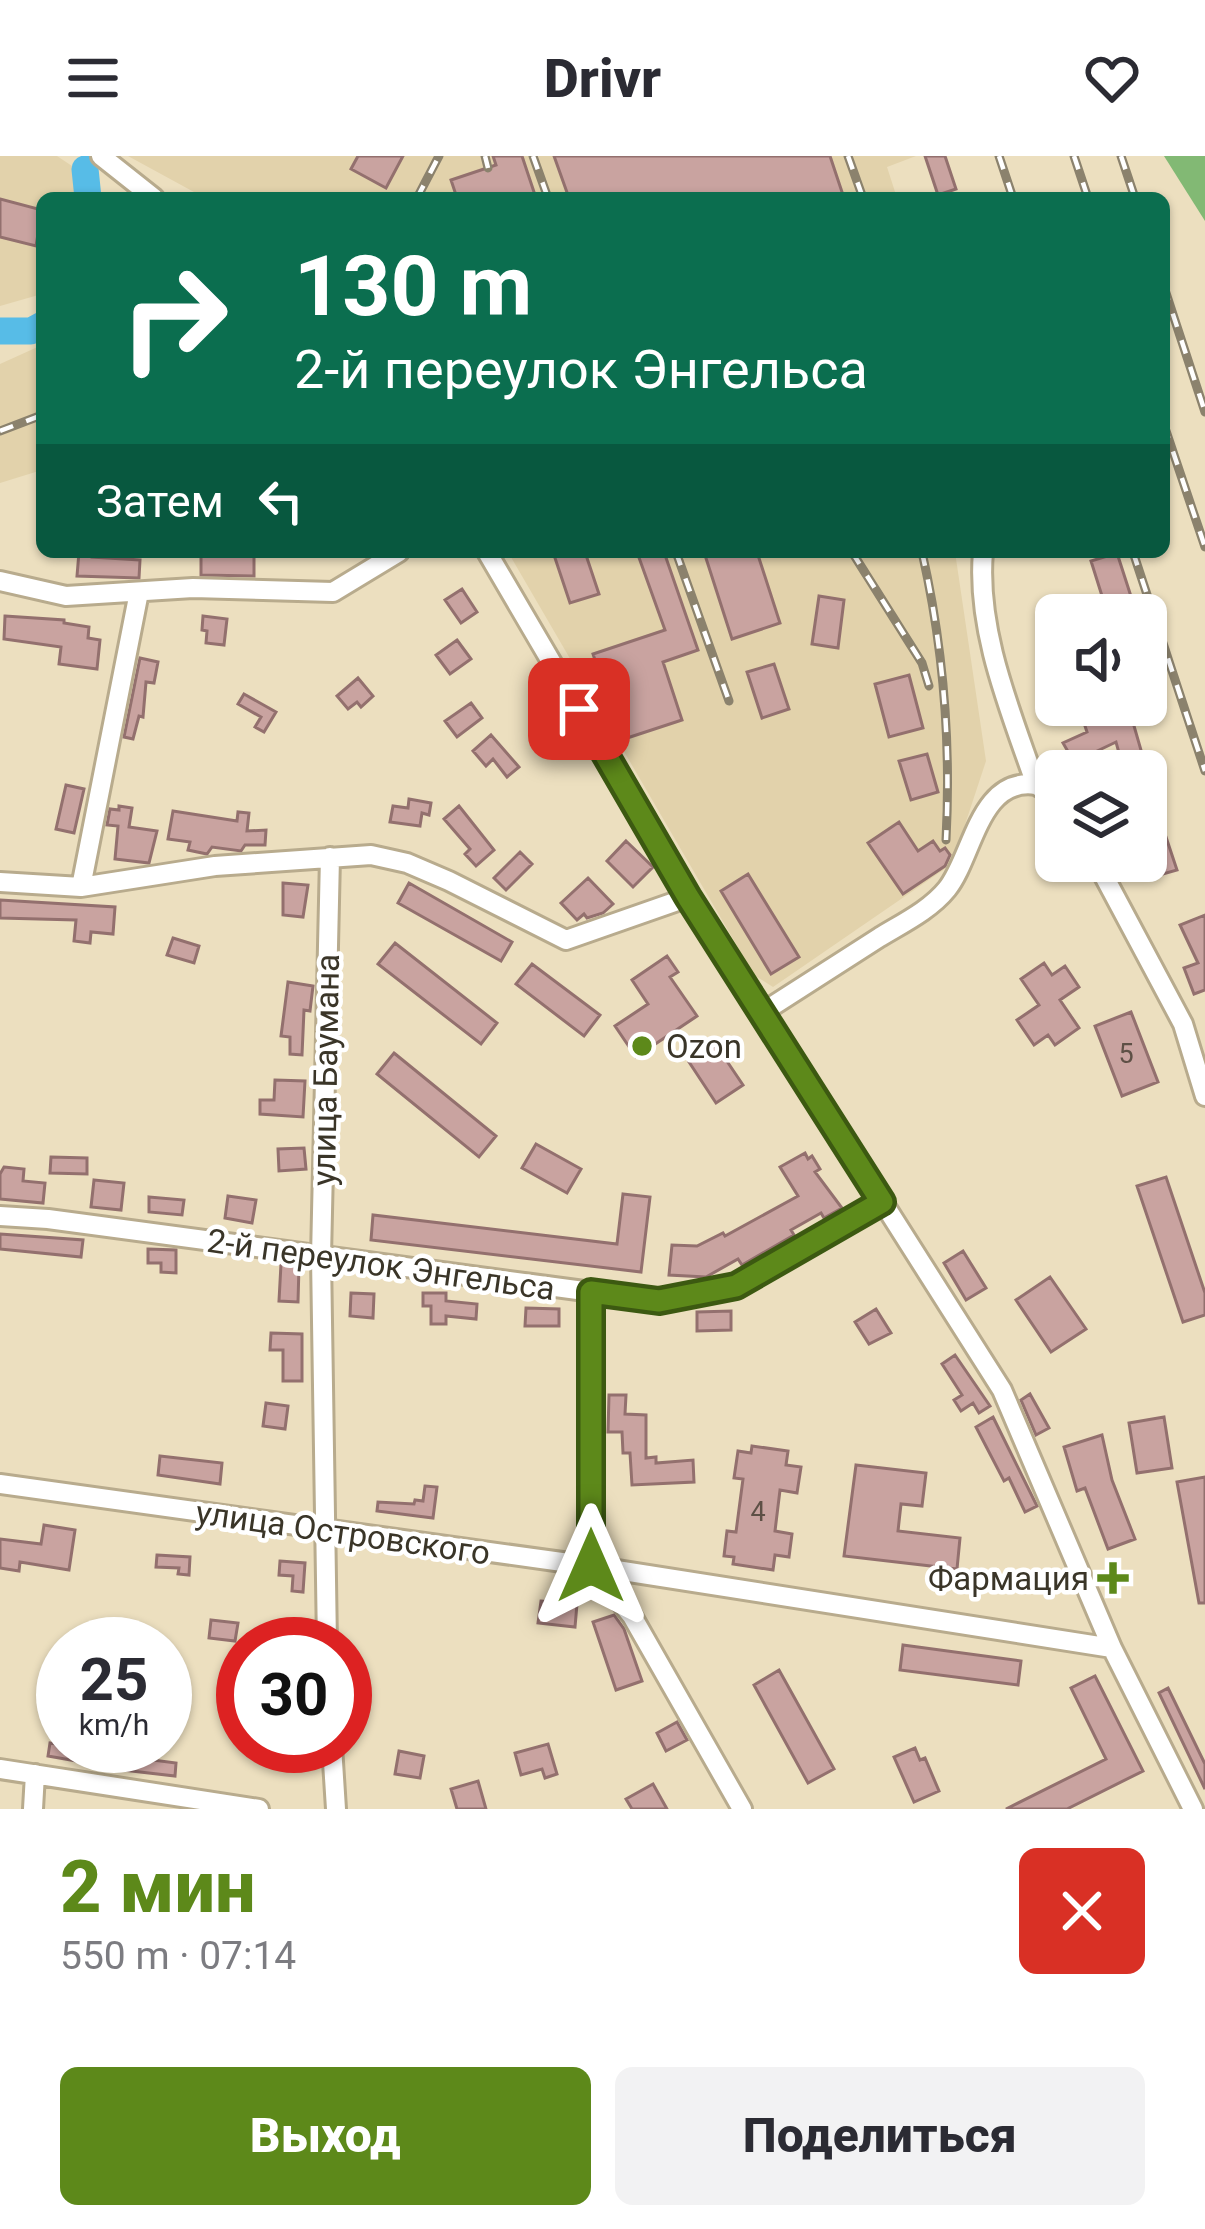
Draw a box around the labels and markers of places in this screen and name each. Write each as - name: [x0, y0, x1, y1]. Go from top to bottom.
- pin: [528, 658, 630, 760]
- place label: Ozon: [666, 1027, 742, 1066]
- marker: Ozon: [629, 1033, 655, 1059]
- place label: Фармация: [928, 1559, 1089, 1598]
- marker: Фармация: [1100, 1565, 1126, 1591]

